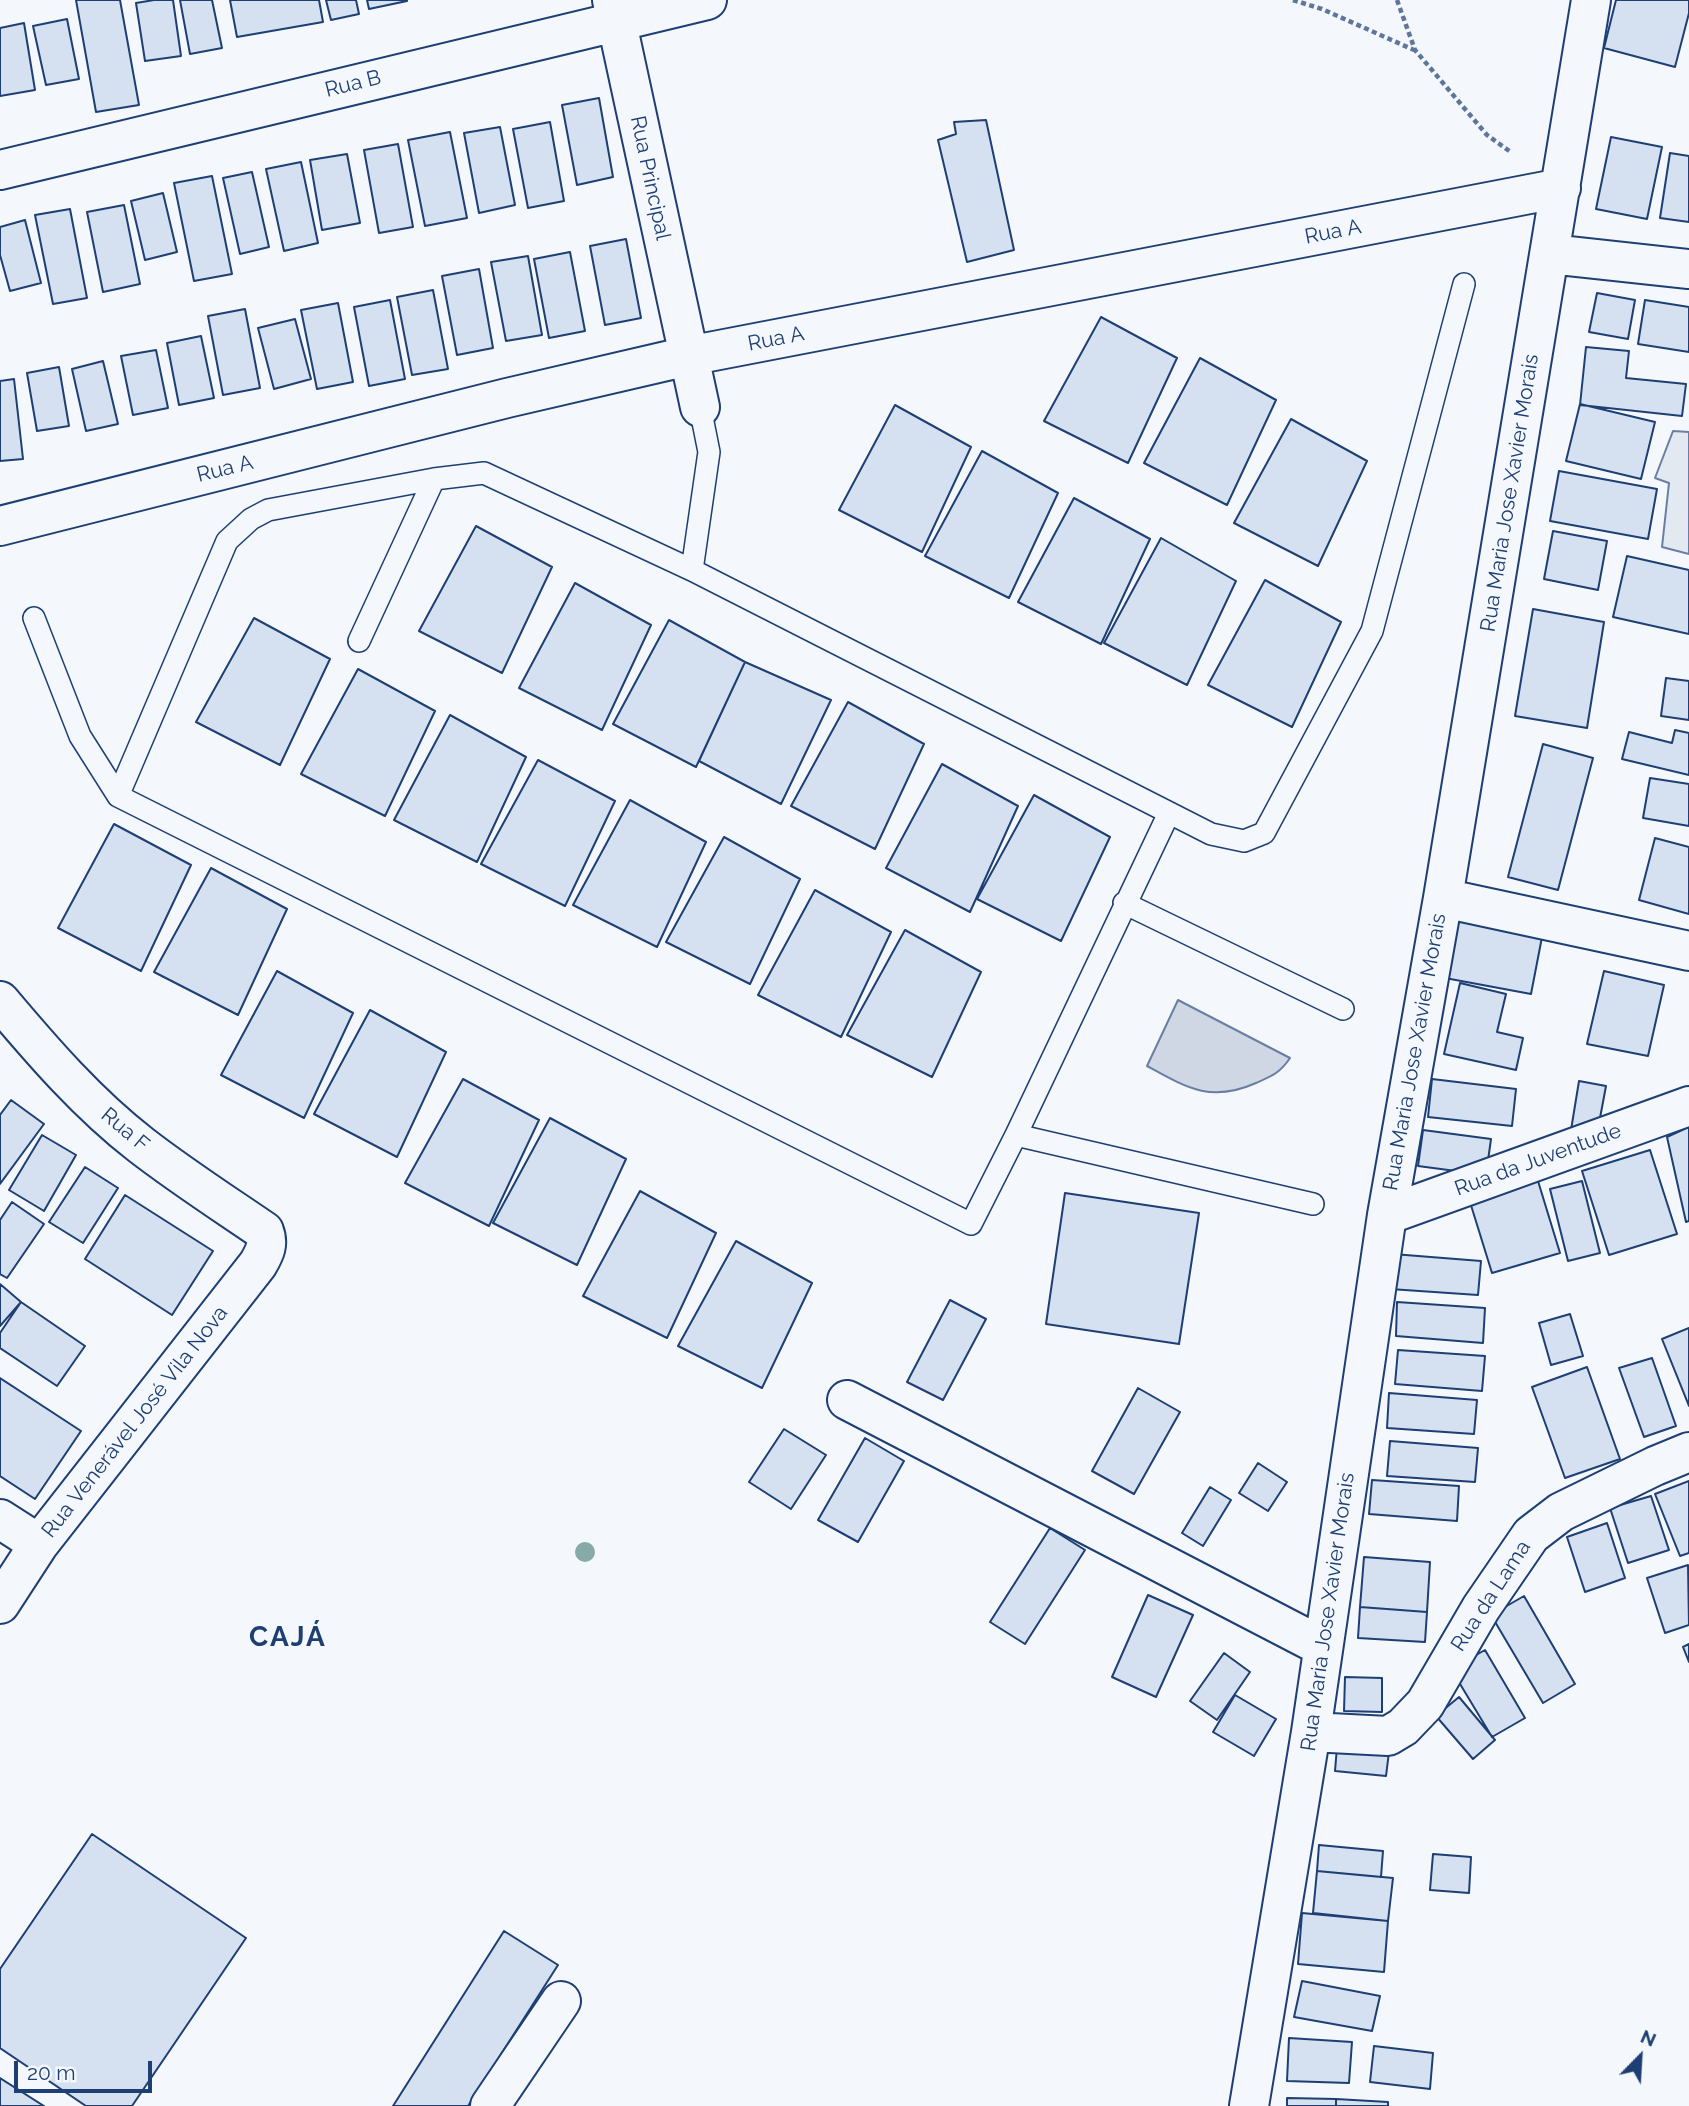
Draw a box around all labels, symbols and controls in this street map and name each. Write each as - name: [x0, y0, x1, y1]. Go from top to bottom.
- street label: Rua B: [322, 65, 384, 103]
- street label: Rua Principal: [625, 114, 675, 242]
- street label: Rua A: [1303, 214, 1363, 250]
- street label: Rua A: [746, 321, 806, 357]
- street label: Rua Maria Jose Xavier Morais: [1476, 352, 1544, 634]
- street label: Rua A: [194, 450, 256, 488]
- street label: Rua Maria Jose Xavier Morais: [1378, 911, 1452, 1193]
- street label: Rua F: [96, 1103, 154, 1157]
- street label: Rua da Juventude: [1451, 1118, 1625, 1202]
- street label: Rua Venerável José Vila Nova: [37, 1301, 233, 1543]
- street label: Rua Maria Jose Xavier Morais: [1296, 1471, 1360, 1753]
- street label: Rua da Lama: [1446, 1536, 1536, 1656]
- district label: CAJÁ: [250, 1621, 326, 1655]
- north arrow: [1605, 2022, 1675, 2092]
- text: N: [1637, 2025, 1660, 2051]
- scale bar: [18, 2046, 156, 2090]
- text: 20 m: [27, 2060, 75, 2085]

